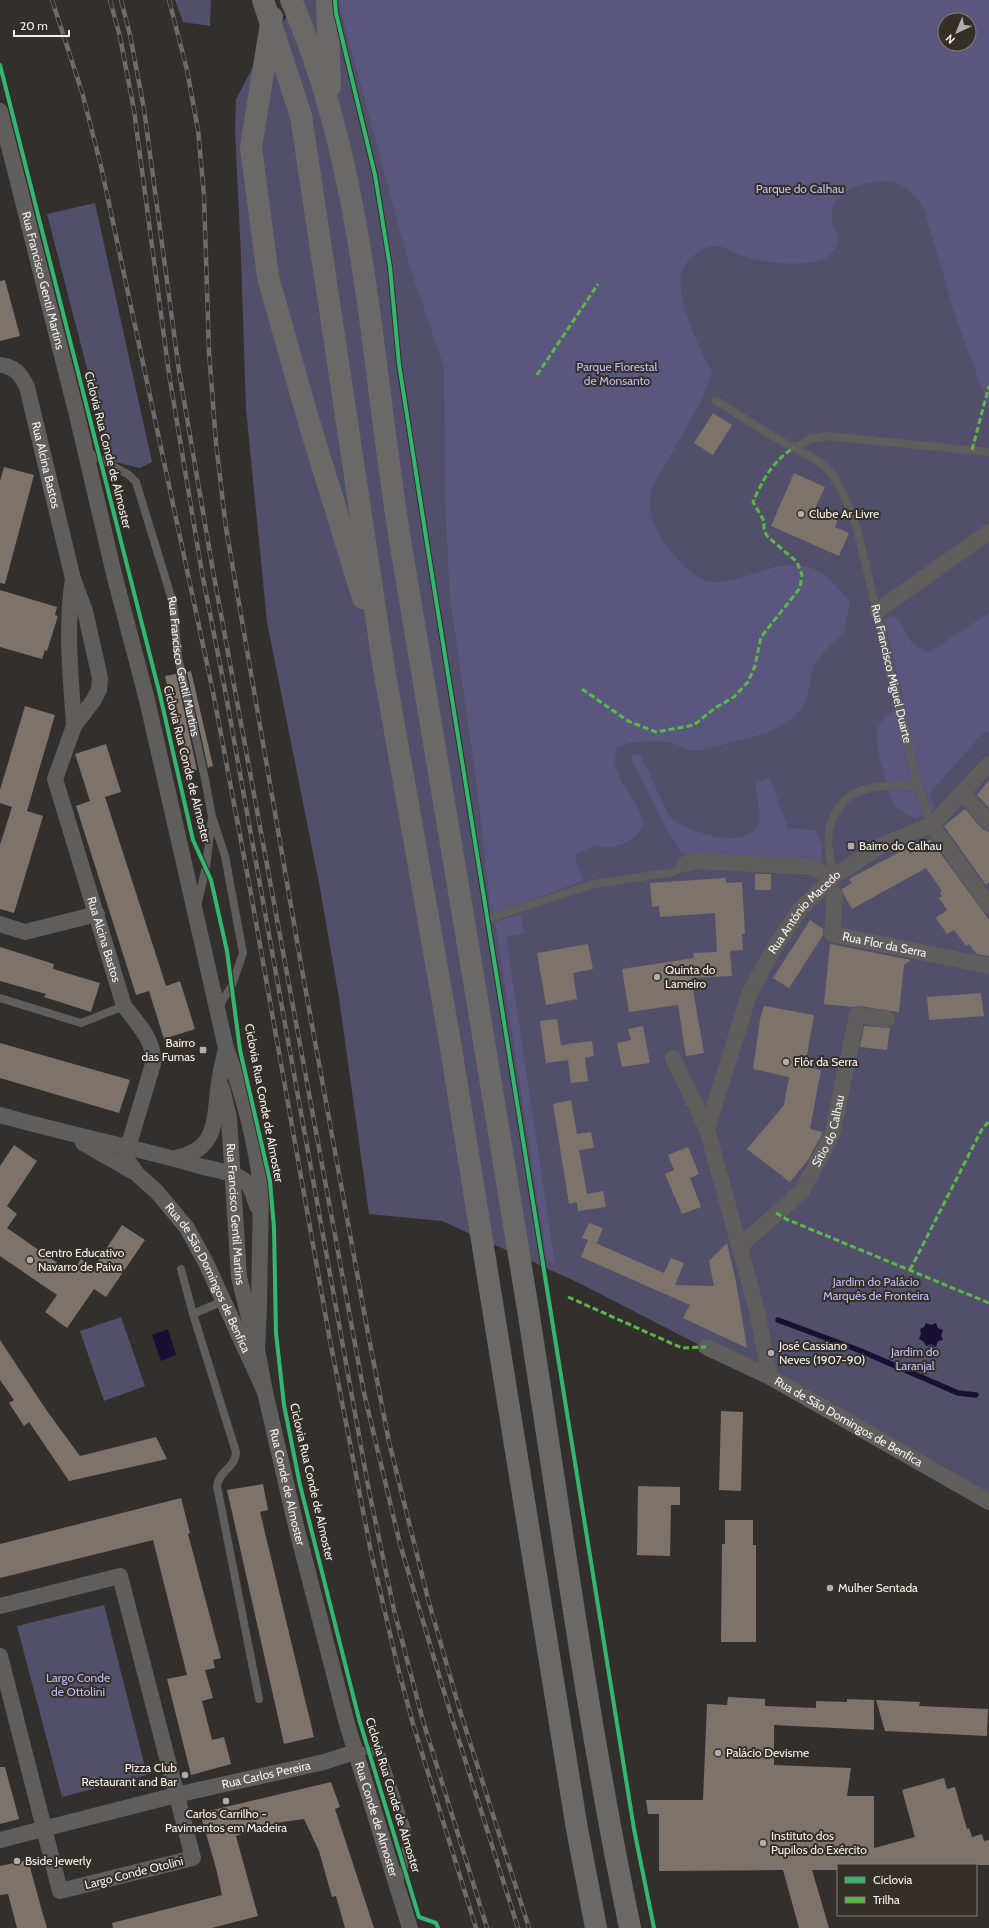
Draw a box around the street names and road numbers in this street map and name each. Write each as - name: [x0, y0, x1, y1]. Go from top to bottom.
- street label: Rua Francisco Gentil Martins: [19, 210, 68, 351]
- street label: Ciclovia Rua Conde de Almoster: [82, 370, 135, 530]
- street label: Rua Alcina Bastos: [29, 420, 64, 510]
- street label: Rua Francisco Gentil Martins: [164, 594, 203, 738]
- street label: Rua Francisco Miguel Duarte: [868, 603, 916, 744]
- street label: Ciclovia Rua Conde de Almoster: [161, 684, 214, 844]
- street label: Rua António Macedo: [765, 866, 843, 957]
- street label: Rua Alcina Bastos: [84, 895, 124, 984]
- street label: Rua Flor da Serra: [841, 928, 928, 960]
- street label: Ciclovia Rua Conde de Almoster: [242, 1022, 287, 1184]
- street label: Sítio do Calhau: [808, 1094, 847, 1170]
- street label: Rua Francisco Gentil Martins: [224, 1143, 249, 1286]
- street label: Rua de São Domingos de Benfica: [162, 1200, 254, 1355]
- street label: Rua de São Domingos de Benfica: [772, 1373, 926, 1470]
- street label: Ciclovia Rua Conde de Almoster: [287, 1402, 337, 1562]
- street label: Rua Conde de Almoster: [267, 1427, 307, 1547]
- street label: Ciclovia Rua Conde de Almoster: [363, 1716, 423, 1874]
- street label: Rua Carlos Pereira: [220, 1757, 312, 1792]
- street label: Rua Conde de Almoster: [352, 1760, 400, 1878]
- street label: Largo Conde Otolini: [83, 1853, 185, 1892]

